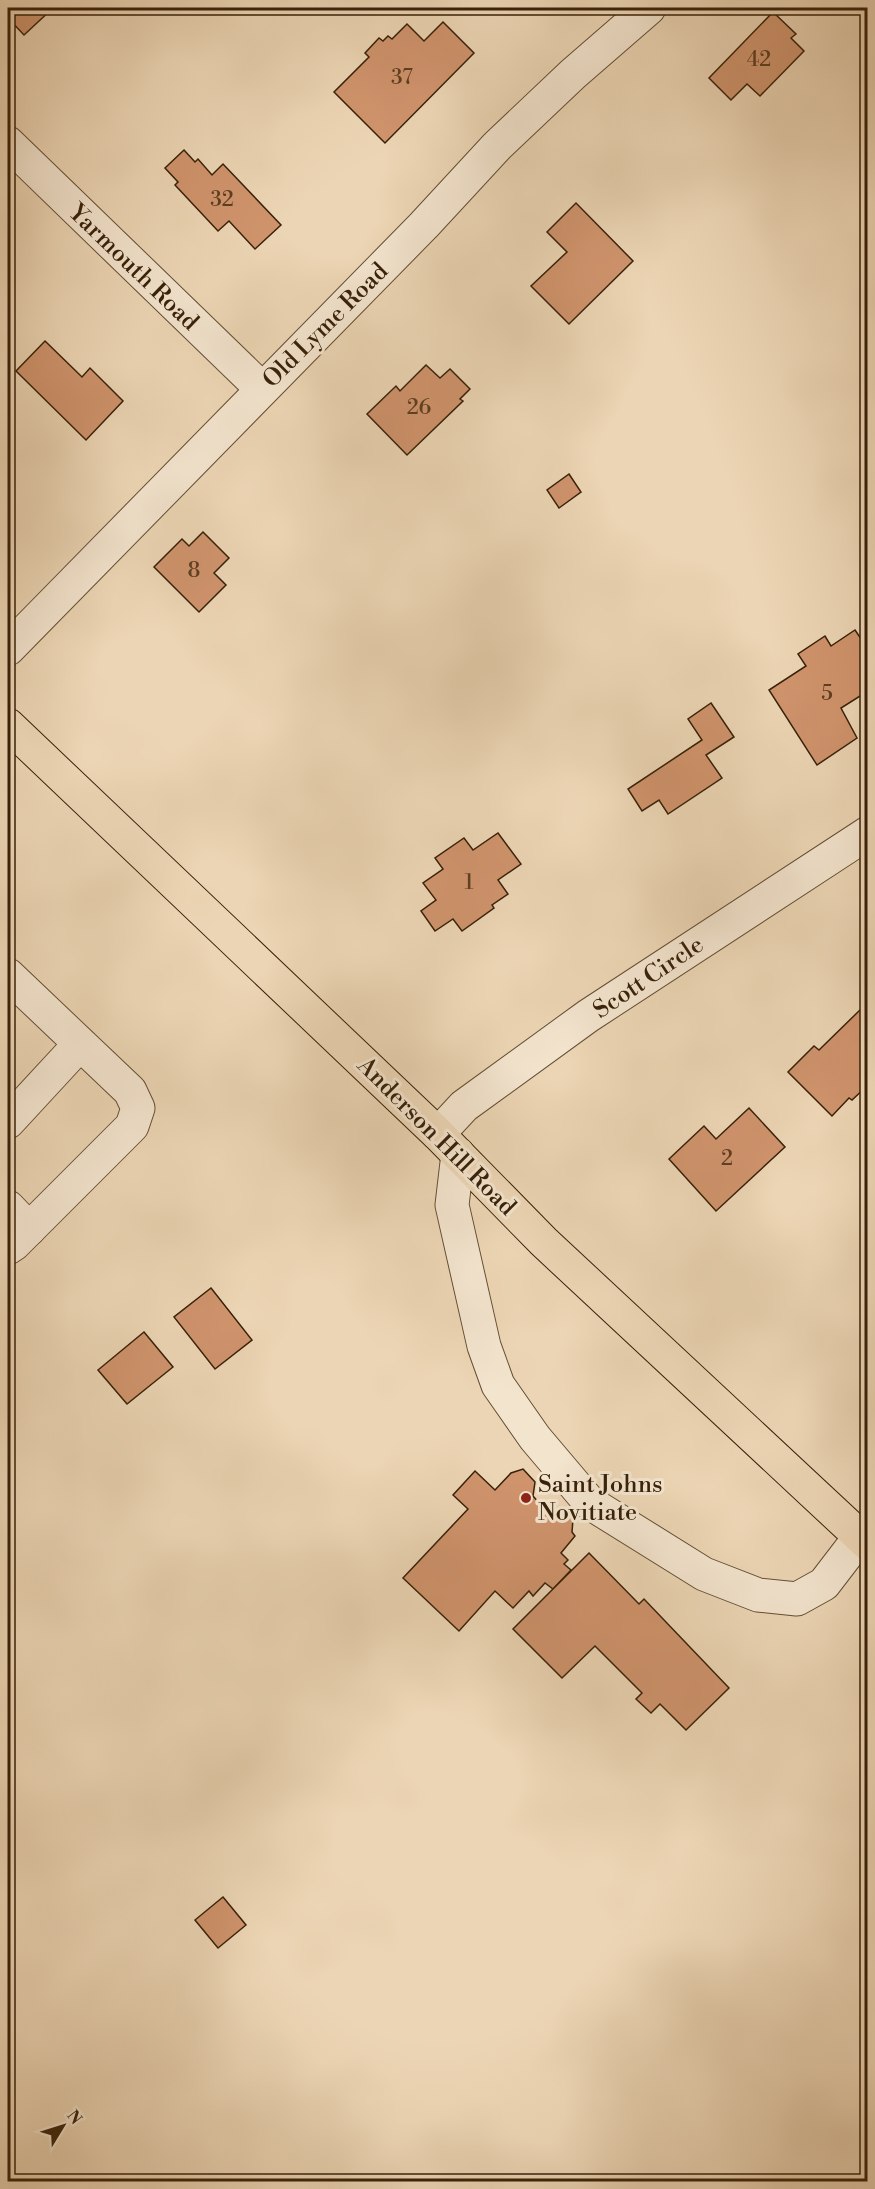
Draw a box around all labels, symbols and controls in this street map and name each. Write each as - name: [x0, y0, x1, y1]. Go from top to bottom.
- house number: 42: [747, 47, 771, 73]
- house number: 37: [391, 65, 413, 91]
- house number: 32: [210, 187, 234, 213]
- street label: Yarmouth Road: [61, 197, 205, 338]
- street label: Old Lyme Road: [257, 256, 395, 395]
- house number: 26: [407, 395, 432, 421]
- house number: 8: [188, 558, 200, 584]
- house number: 5: [821, 681, 833, 707]
- house number: 1: [464, 870, 474, 896]
- street label: Scott Circle: [588, 930, 710, 1026]
- street label: Anderson Hill Road: [350, 1050, 522, 1223]
- house number: 2: [721, 1146, 733, 1172]
- place label: Saint Johns Novitiate: [538, 1470, 662, 1528]
- marker: Saint Johns Novitiate: [519, 1491, 533, 1505]
- north arrow: [33, 2096, 93, 2156]
- text: N: [62, 2106, 86, 2129]

